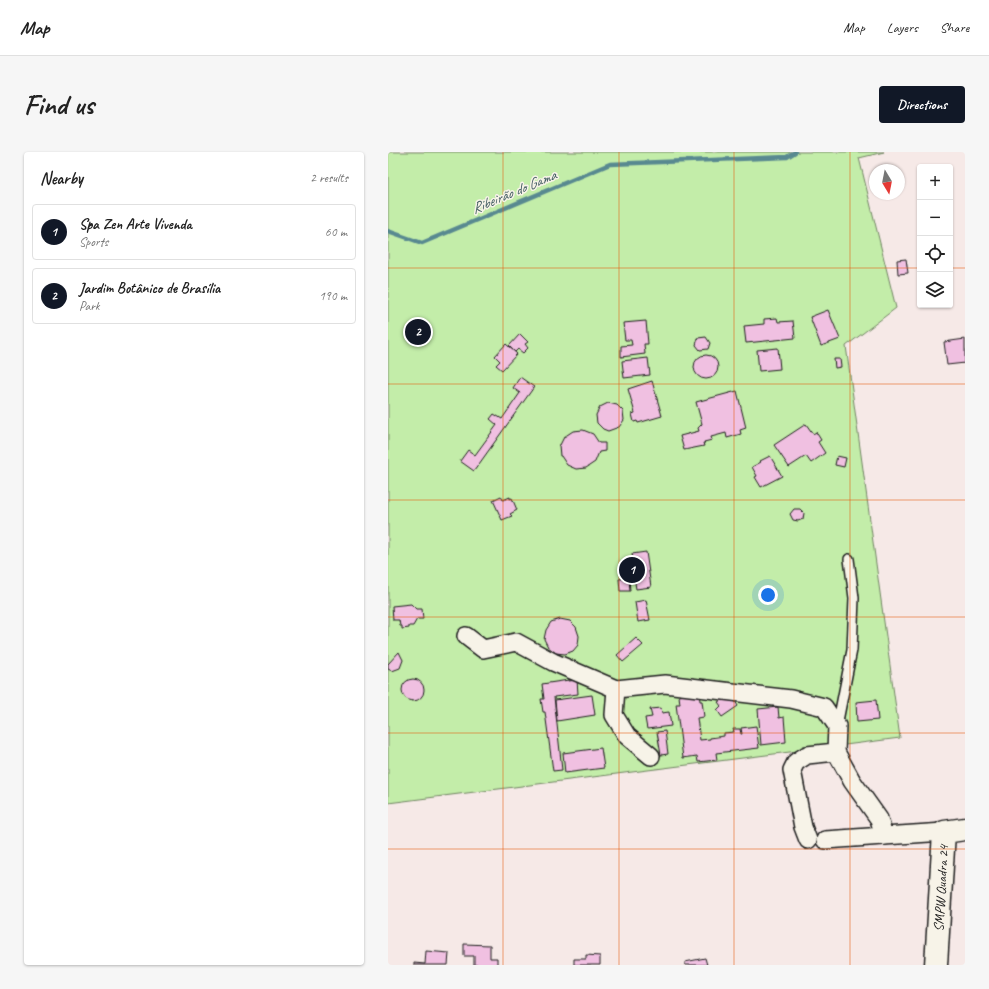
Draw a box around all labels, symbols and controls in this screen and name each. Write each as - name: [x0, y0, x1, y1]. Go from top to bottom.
- text: Map: [20, 16, 50, 40]
- text: Map: [843, 19, 865, 36]
- text: Layers: [887, 19, 918, 36]
- text: Share: [940, 19, 969, 36]
- button: Directions: [879, 86, 965, 123]
- text: Find us: [24, 87, 94, 122]
- north arrow: [869, 164, 905, 200]
- map controls: [917, 164, 953, 308]
- button: +: [917, 164, 953, 200]
- water label: Ribeirão do Gama: [469, 165, 560, 218]
- text: Nearby: [40, 168, 83, 189]
- text: 2 results: [310, 170, 348, 186]
- button: −: [917, 200, 953, 236]
- text: Spa Zen Arte Vivenda: [79, 215, 192, 234]
- text: 1: [51, 224, 57, 240]
- text: 60 m: [325, 224, 347, 240]
- text: Sports: [79, 234, 108, 250]
- button: locate: [917, 236, 953, 272]
- button: layers: [917, 272, 953, 308]
- text: Jardim Botânico de Brasília: [79, 279, 220, 298]
- text: 2: [51, 288, 57, 304]
- text: 190 m: [319, 288, 347, 304]
- text: Park: [79, 298, 100, 314]
- pin: 2: [405, 317, 431, 347]
- pin: 1: [619, 555, 645, 585]
- your location: [758, 585, 778, 605]
- street label: SMPW Quadra 24: [930, 843, 952, 932]

